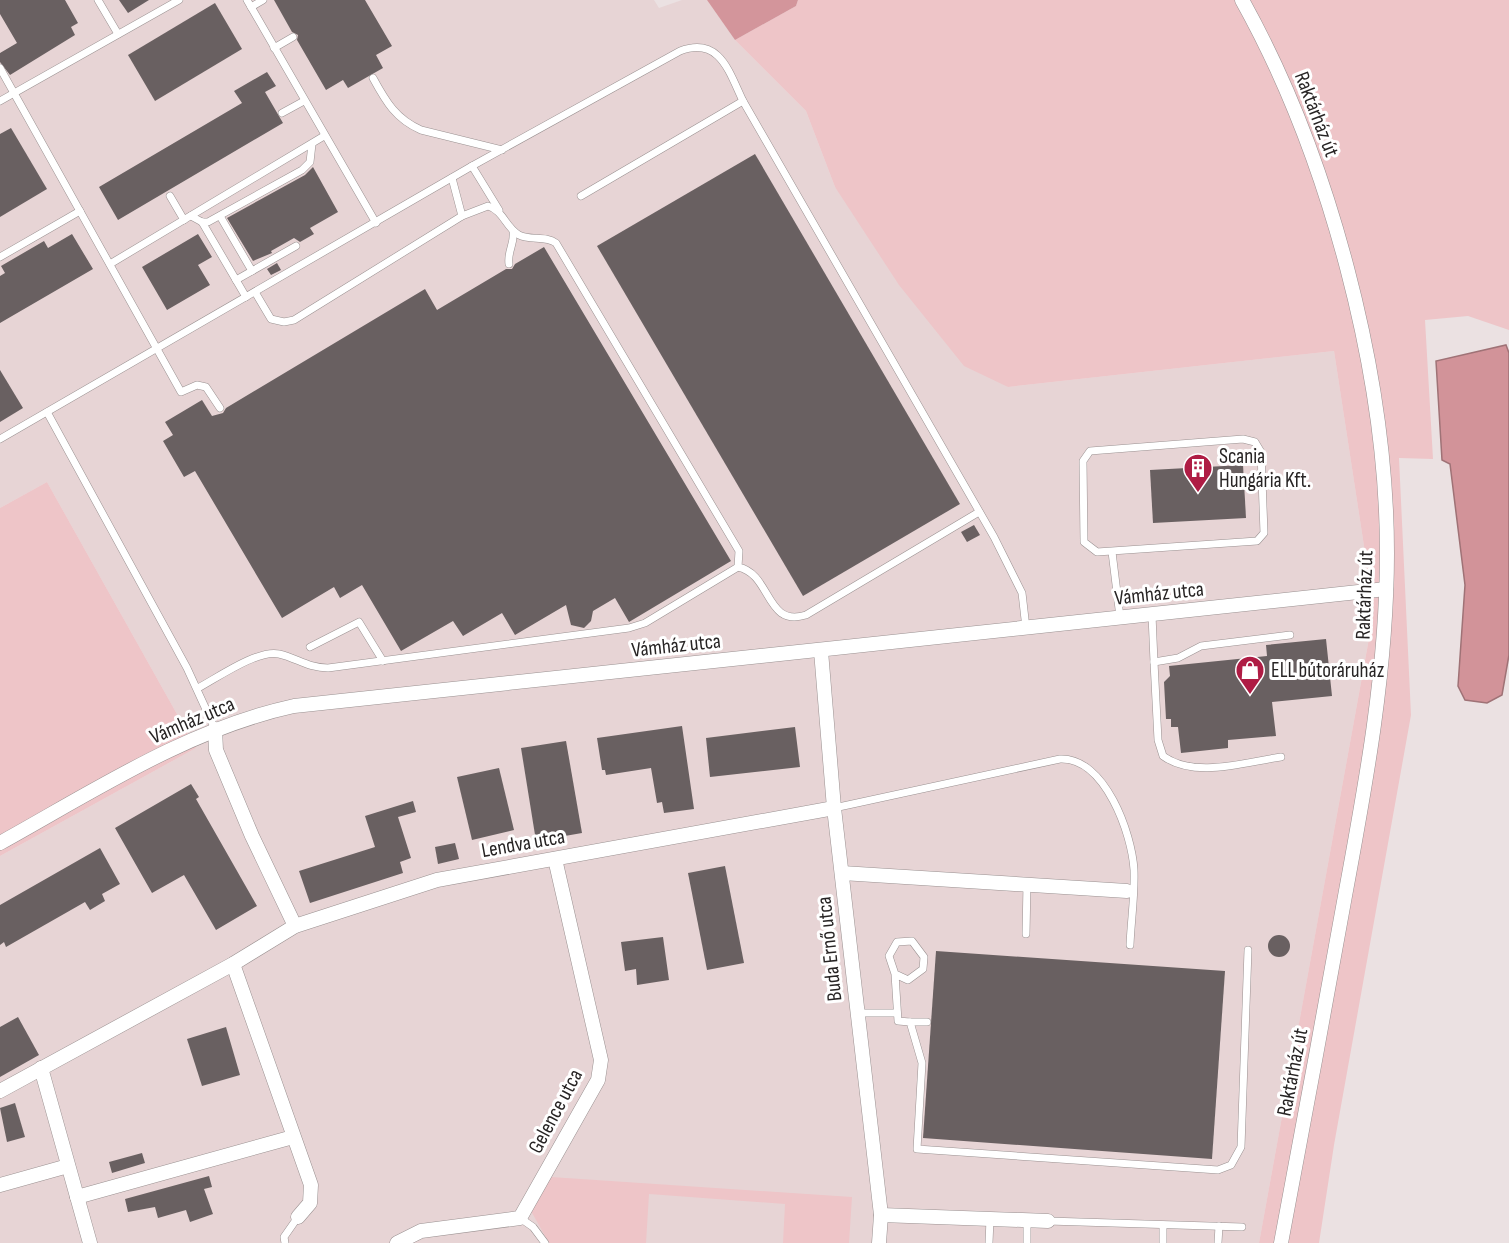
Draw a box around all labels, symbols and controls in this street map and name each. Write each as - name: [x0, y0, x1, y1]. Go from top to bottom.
- street label: Raktárház út: [1289, 68, 1344, 160]
- place label: Scania Hungária Kft.: [1219, 444, 1311, 493]
- building icon: Scania Hungária Kft.: [1182, 452, 1214, 494]
- street label: Raktárház út: [1350, 550, 1379, 640]
- street label: Vámház utca: [1113, 576, 1205, 611]
- street label: Vámház utca: [630, 628, 722, 663]
- shop icon: ELL bútoráruház: [1234, 654, 1266, 696]
- place label: ELL bútoráruház: [1271, 658, 1385, 683]
- street label: Vámház utca: [146, 691, 238, 749]
- street label: Lendva utca: [479, 824, 567, 863]
- street label: Buda Ernő utca: [812, 895, 847, 1003]
- street label: Raktárház út: [1272, 1026, 1313, 1118]
- street label: Gelence utca: [523, 1065, 588, 1158]

